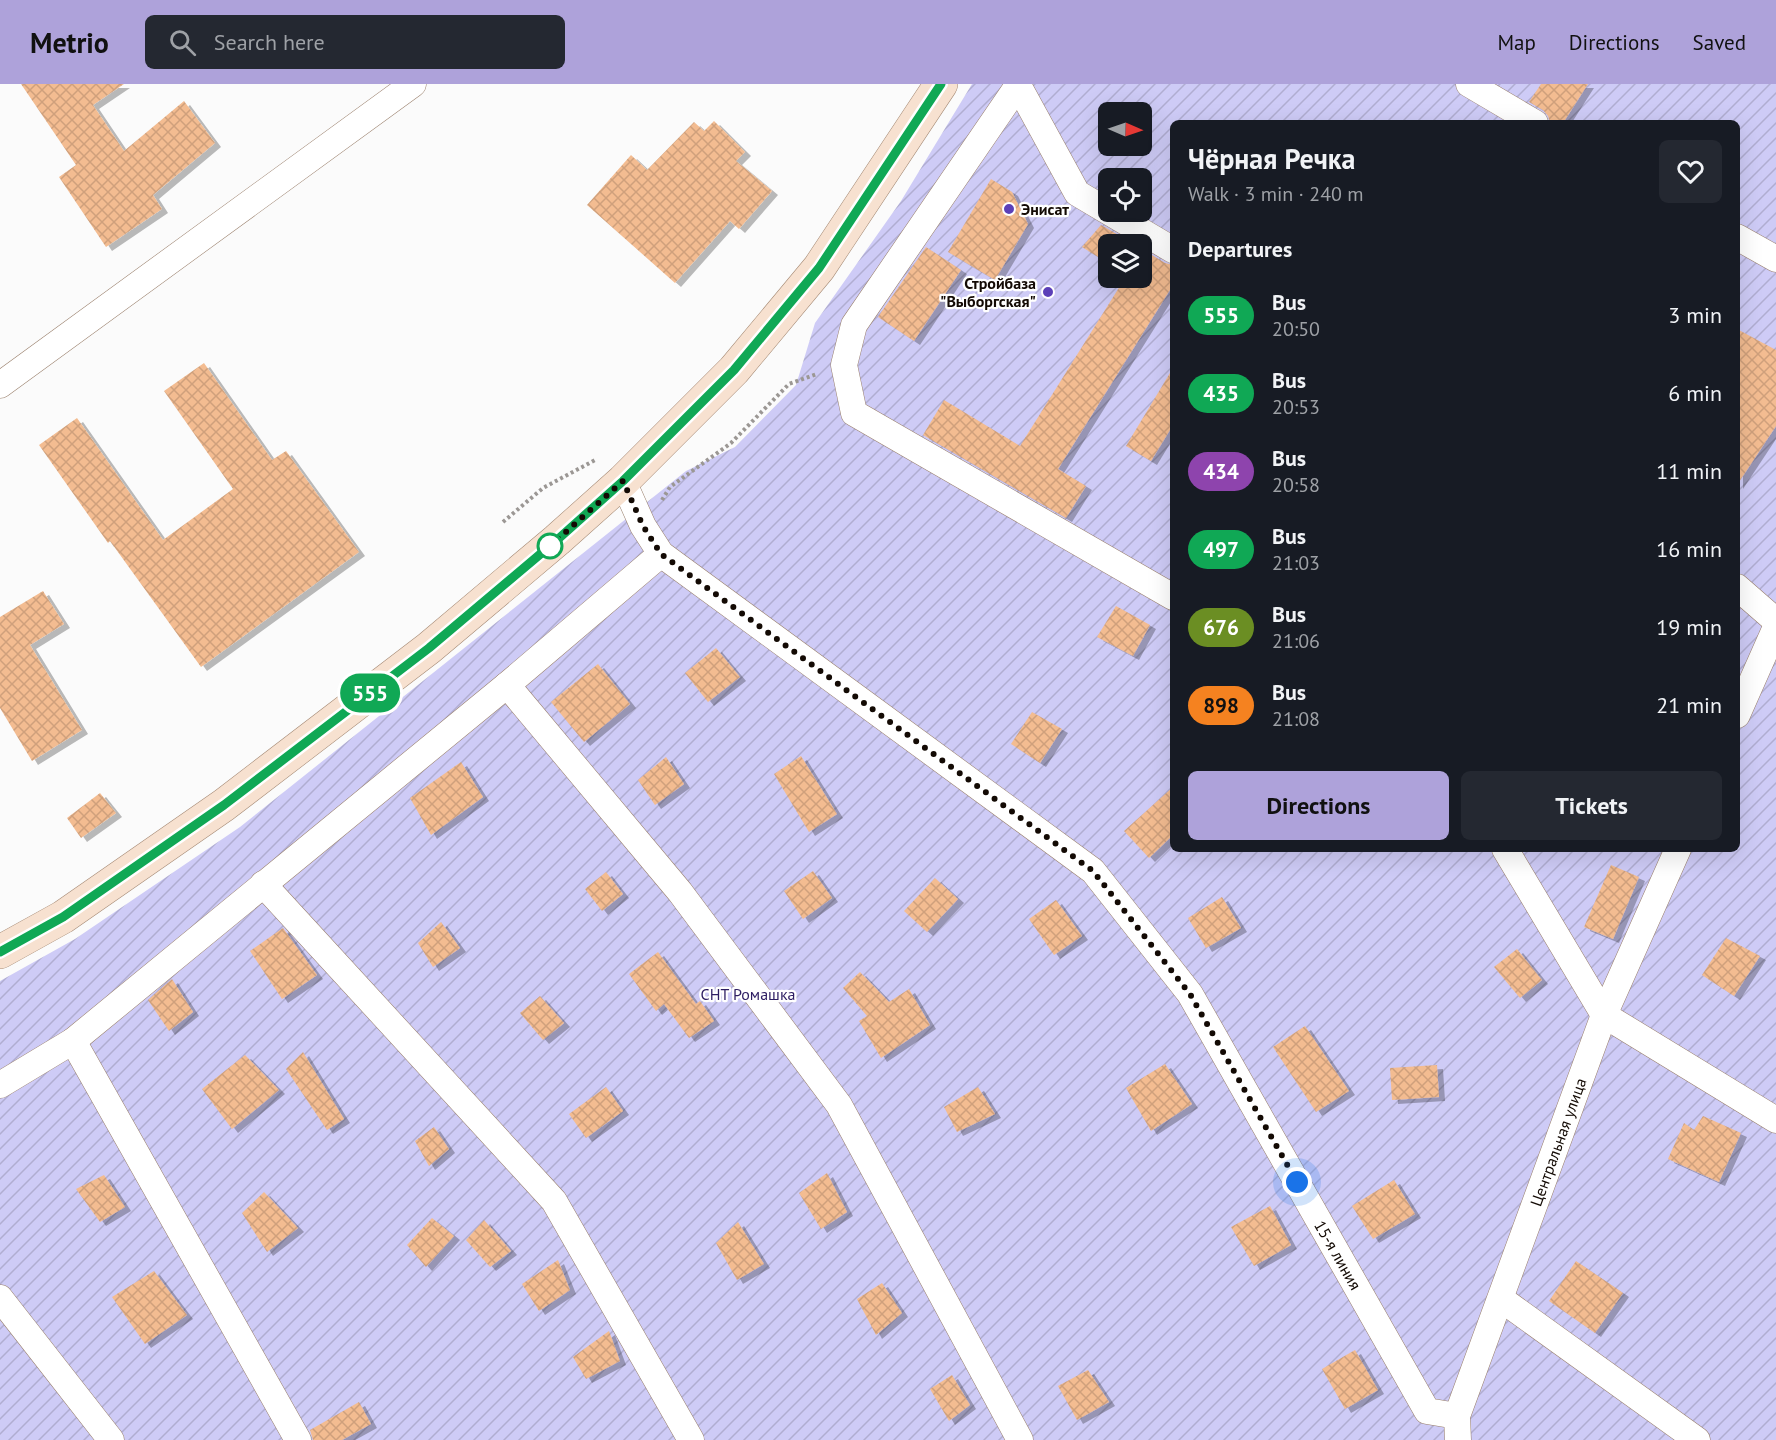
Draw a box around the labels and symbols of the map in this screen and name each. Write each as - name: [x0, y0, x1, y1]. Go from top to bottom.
- north arrow: [1098, 102, 1152, 156]
- place label: Энисат: [1021, 199, 1069, 219]
- marker: Энисат: [1002, 202, 1016, 216]
- place label: Стройбаза "Выборгская": [940, 273, 1036, 311]
- marker: Стройбаза "Выборгская": [1041, 285, 1055, 299]
- unlabelled marker: [537, 533, 563, 559]
- line badge: 555: [336, 674, 404, 712]
- park label: СНТ Ромашка: [701, 984, 795, 1004]
- street label: Центральная улица: [1526, 1075, 1590, 1209]
- your location: [1282, 1167, 1312, 1197]
- street label: 15-я линия: [1310, 1217, 1366, 1293]

